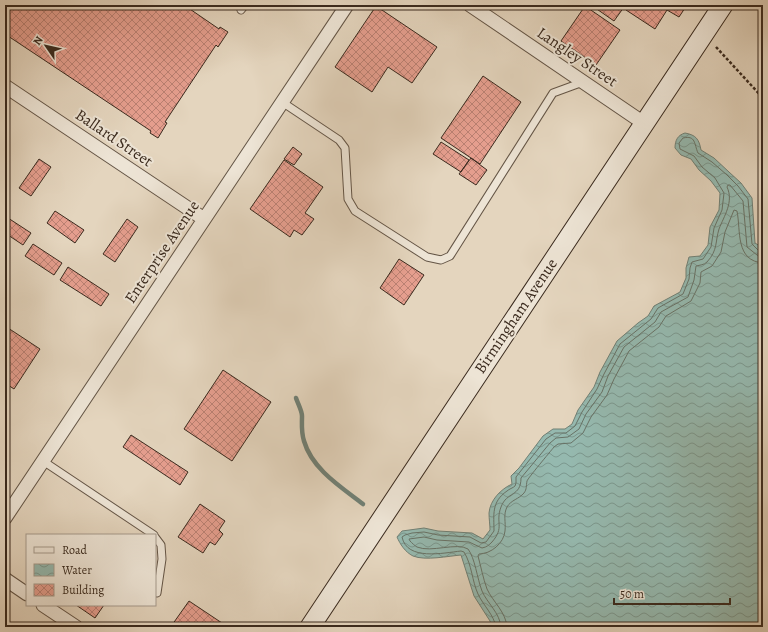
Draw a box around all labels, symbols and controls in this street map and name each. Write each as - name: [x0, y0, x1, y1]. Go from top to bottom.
- street label: Langley Street: [532, 22, 622, 92]
- north arrow: [26, 26, 66, 66]
- text: N: [30, 33, 47, 48]
- street label: Ballard Street: [71, 104, 157, 172]
- street label: Enterprise Avenue: [119, 196, 205, 308]
- street label: Birmingham Avenue: [469, 254, 563, 378]
- legend: [26, 534, 156, 606]
- text: Road: [62, 542, 88, 558]
- text: Water: [61, 562, 92, 578]
- scale bar: [614, 580, 730, 606]
- text: Building: [62, 582, 104, 598]
- text: 50 m: [620, 586, 644, 602]

